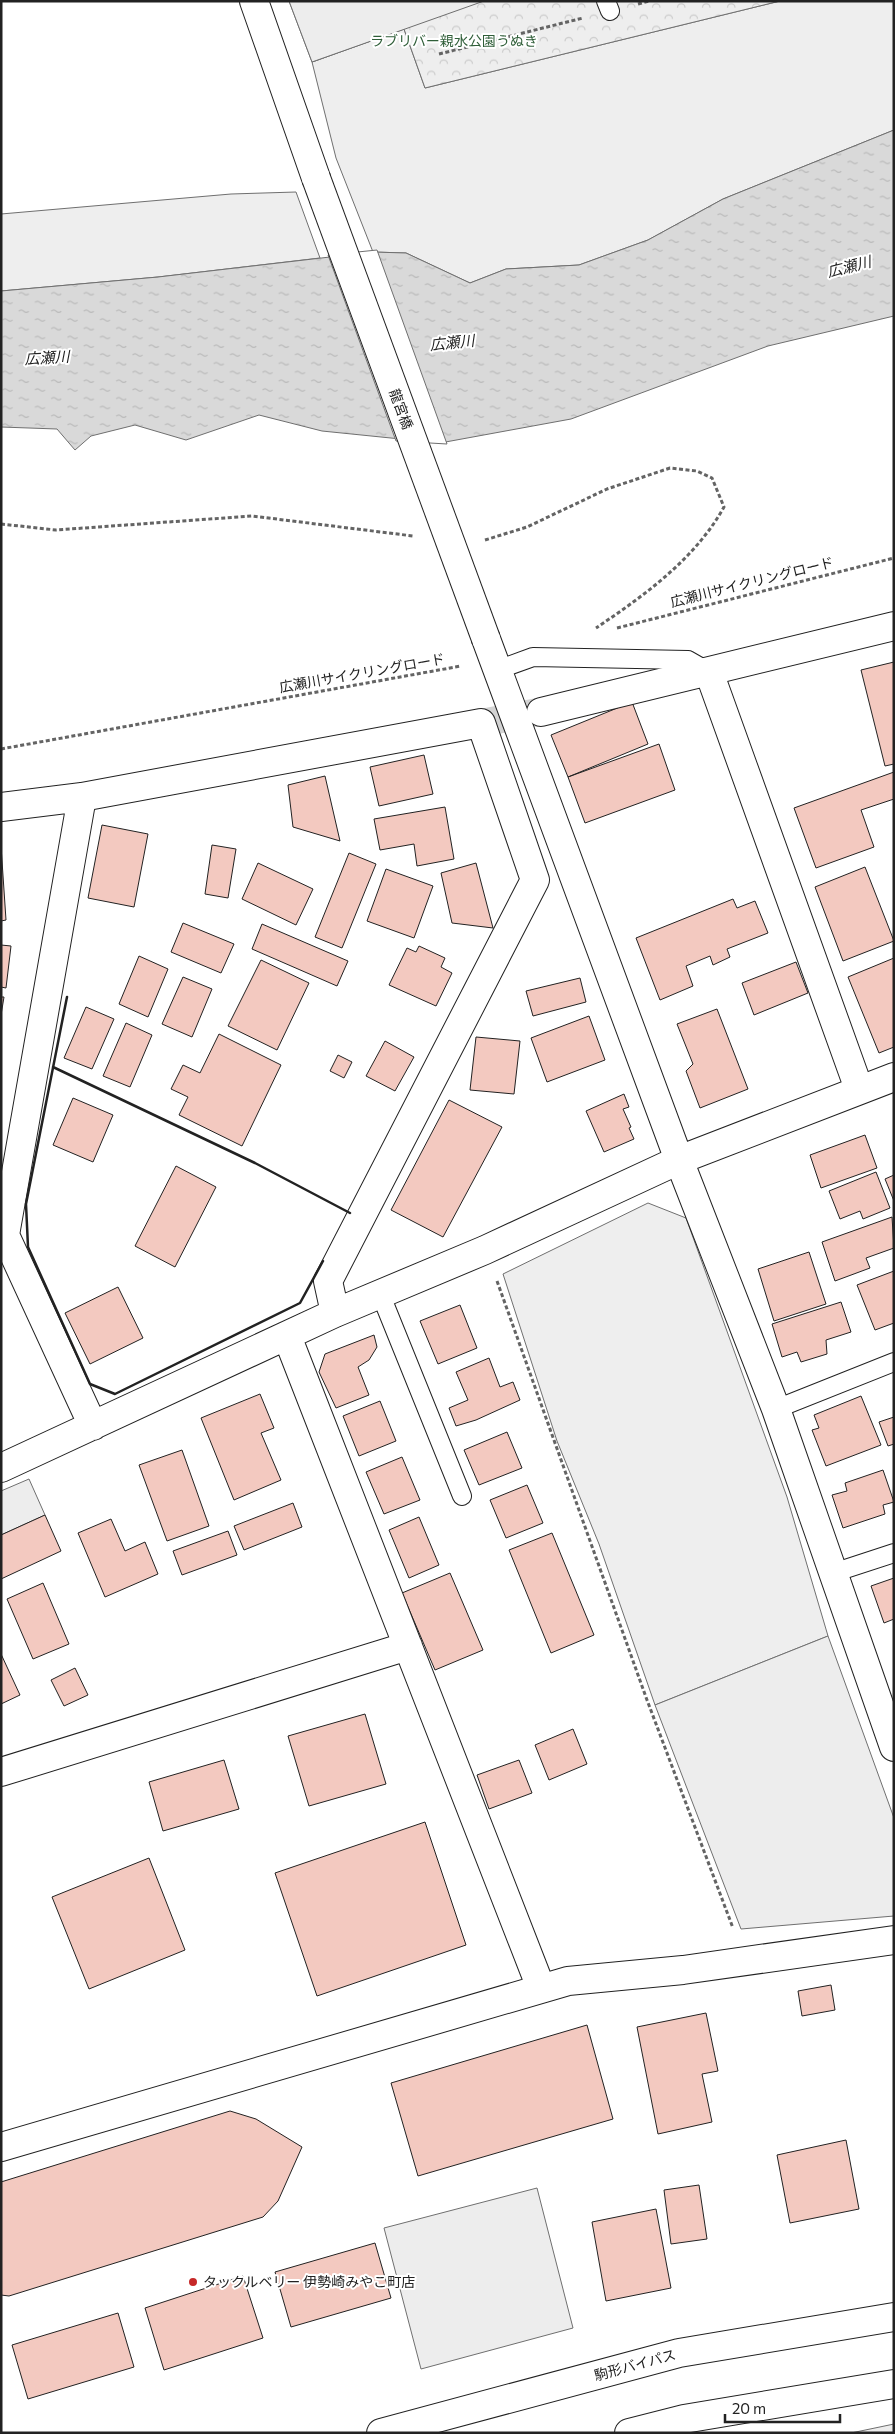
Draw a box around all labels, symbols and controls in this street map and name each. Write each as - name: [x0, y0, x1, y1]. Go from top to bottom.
- park label: ラブリバー親水公園うぬき: [370, 32, 538, 49]
- water label: 広瀬川: [825, 251, 875, 280]
- water label: 広瀬川: [429, 330, 477, 353]
- water label: 広瀬川: [24, 347, 72, 367]
- street label: 龍宮橋: [386, 386, 417, 431]
- street label: 広瀬川サイクリングロード: [668, 553, 835, 610]
- street label: 広瀬川サイクリングロード: [278, 650, 446, 695]
- place label: タックルベリー 伊勢崎みやこ町店: [203, 2273, 415, 2290]
- marker: タックルベリー 伊勢崎みやこ町店: [187, 2276, 199, 2288]
- street label: 駒形バイパス: [592, 2345, 678, 2384]
- scale bar: [725, 2392, 840, 2424]
- text: 20 m: [732, 2399, 766, 2417]

